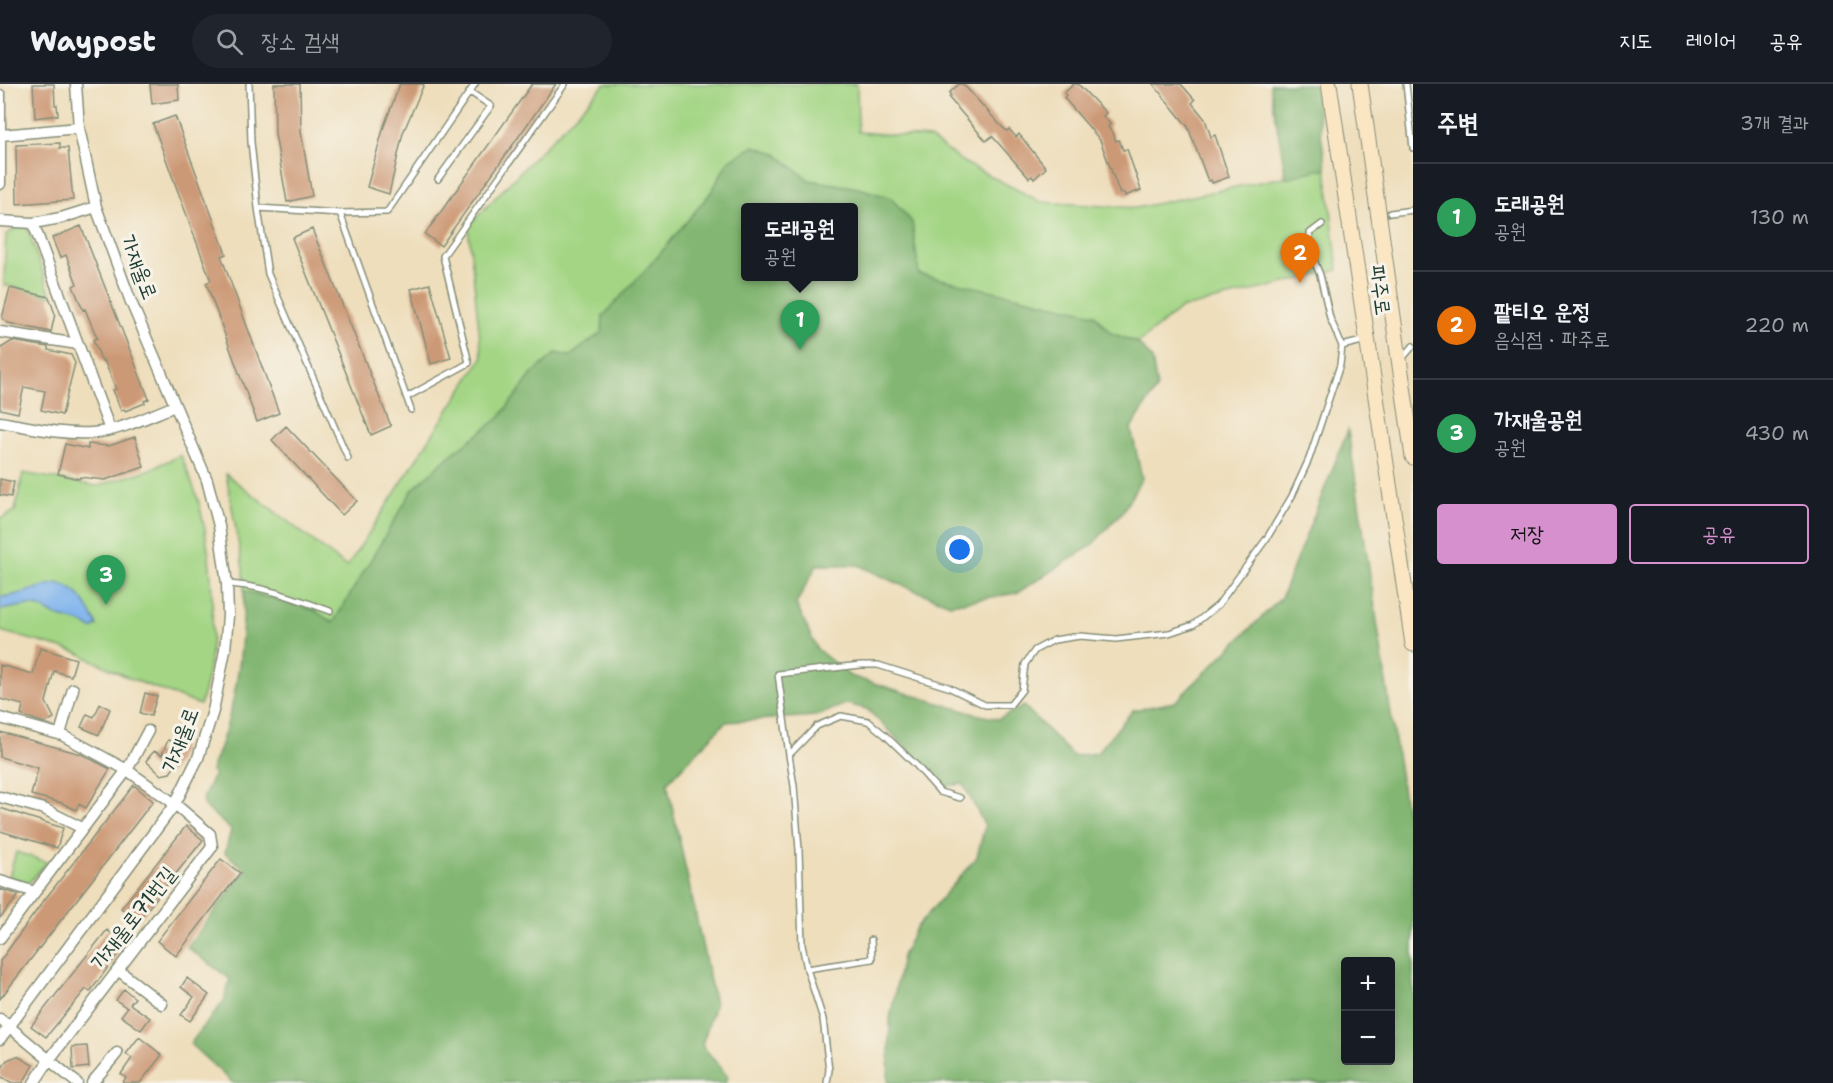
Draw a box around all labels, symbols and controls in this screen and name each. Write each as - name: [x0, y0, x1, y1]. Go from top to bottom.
- search box: [192, 14, 612, 68]
- text: Waypost: [30, 22, 156, 60]
- icon: search: [213, 25, 246, 58]
- text: 장소 검색: [261, 27, 339, 56]
- text: 지도: [1619, 27, 1653, 55]
- text: 레이어: [1686, 27, 1736, 55]
- text: 공유: [1769, 27, 1803, 55]
- text: 주변: [1437, 105, 1479, 140]
- text: 3개 결과: [1740, 110, 1809, 136]
- text: 도래공원: [1494, 189, 1565, 218]
- popup: [741, 203, 858, 281]
- text: 1: [1452, 204, 1461, 230]
- text: 130 m: [1750, 204, 1809, 230]
- text: 도래공원: [764, 214, 835, 243]
- text: 공원: [1494, 218, 1526, 244]
- street label: 가재울로: [114, 230, 164, 304]
- pin: 2: [1280, 234, 1320, 283]
- text: 공원: [764, 243, 796, 269]
- street label: 파주로: [1363, 263, 1397, 317]
- text: 팥티오 운정: [1494, 297, 1590, 326]
- pin: 1: [780, 300, 820, 350]
- text: 2: [1450, 312, 1464, 338]
- text: 220 m: [1745, 312, 1809, 338]
- text: 음식점 · 파주로: [1494, 326, 1610, 352]
- text: 가재울공원: [1494, 405, 1583, 434]
- text: 3: [1450, 420, 1464, 446]
- text: 430 m: [1745, 420, 1809, 446]
- text: 공원: [1494, 434, 1526, 460]
- button: 저장: [1437, 504, 1617, 564]
- button: 공유: [1629, 504, 1809, 564]
- your location: [945, 535, 974, 564]
- pin: 3: [86, 556, 126, 605]
- street label: 가재울로: [155, 703, 205, 777]
- street label: 가재울로71번길: [84, 861, 182, 975]
- map controls: [1341, 957, 1395, 1065]
- button: +: [1341, 957, 1395, 1011]
- button: −: [1341, 1011, 1395, 1065]

